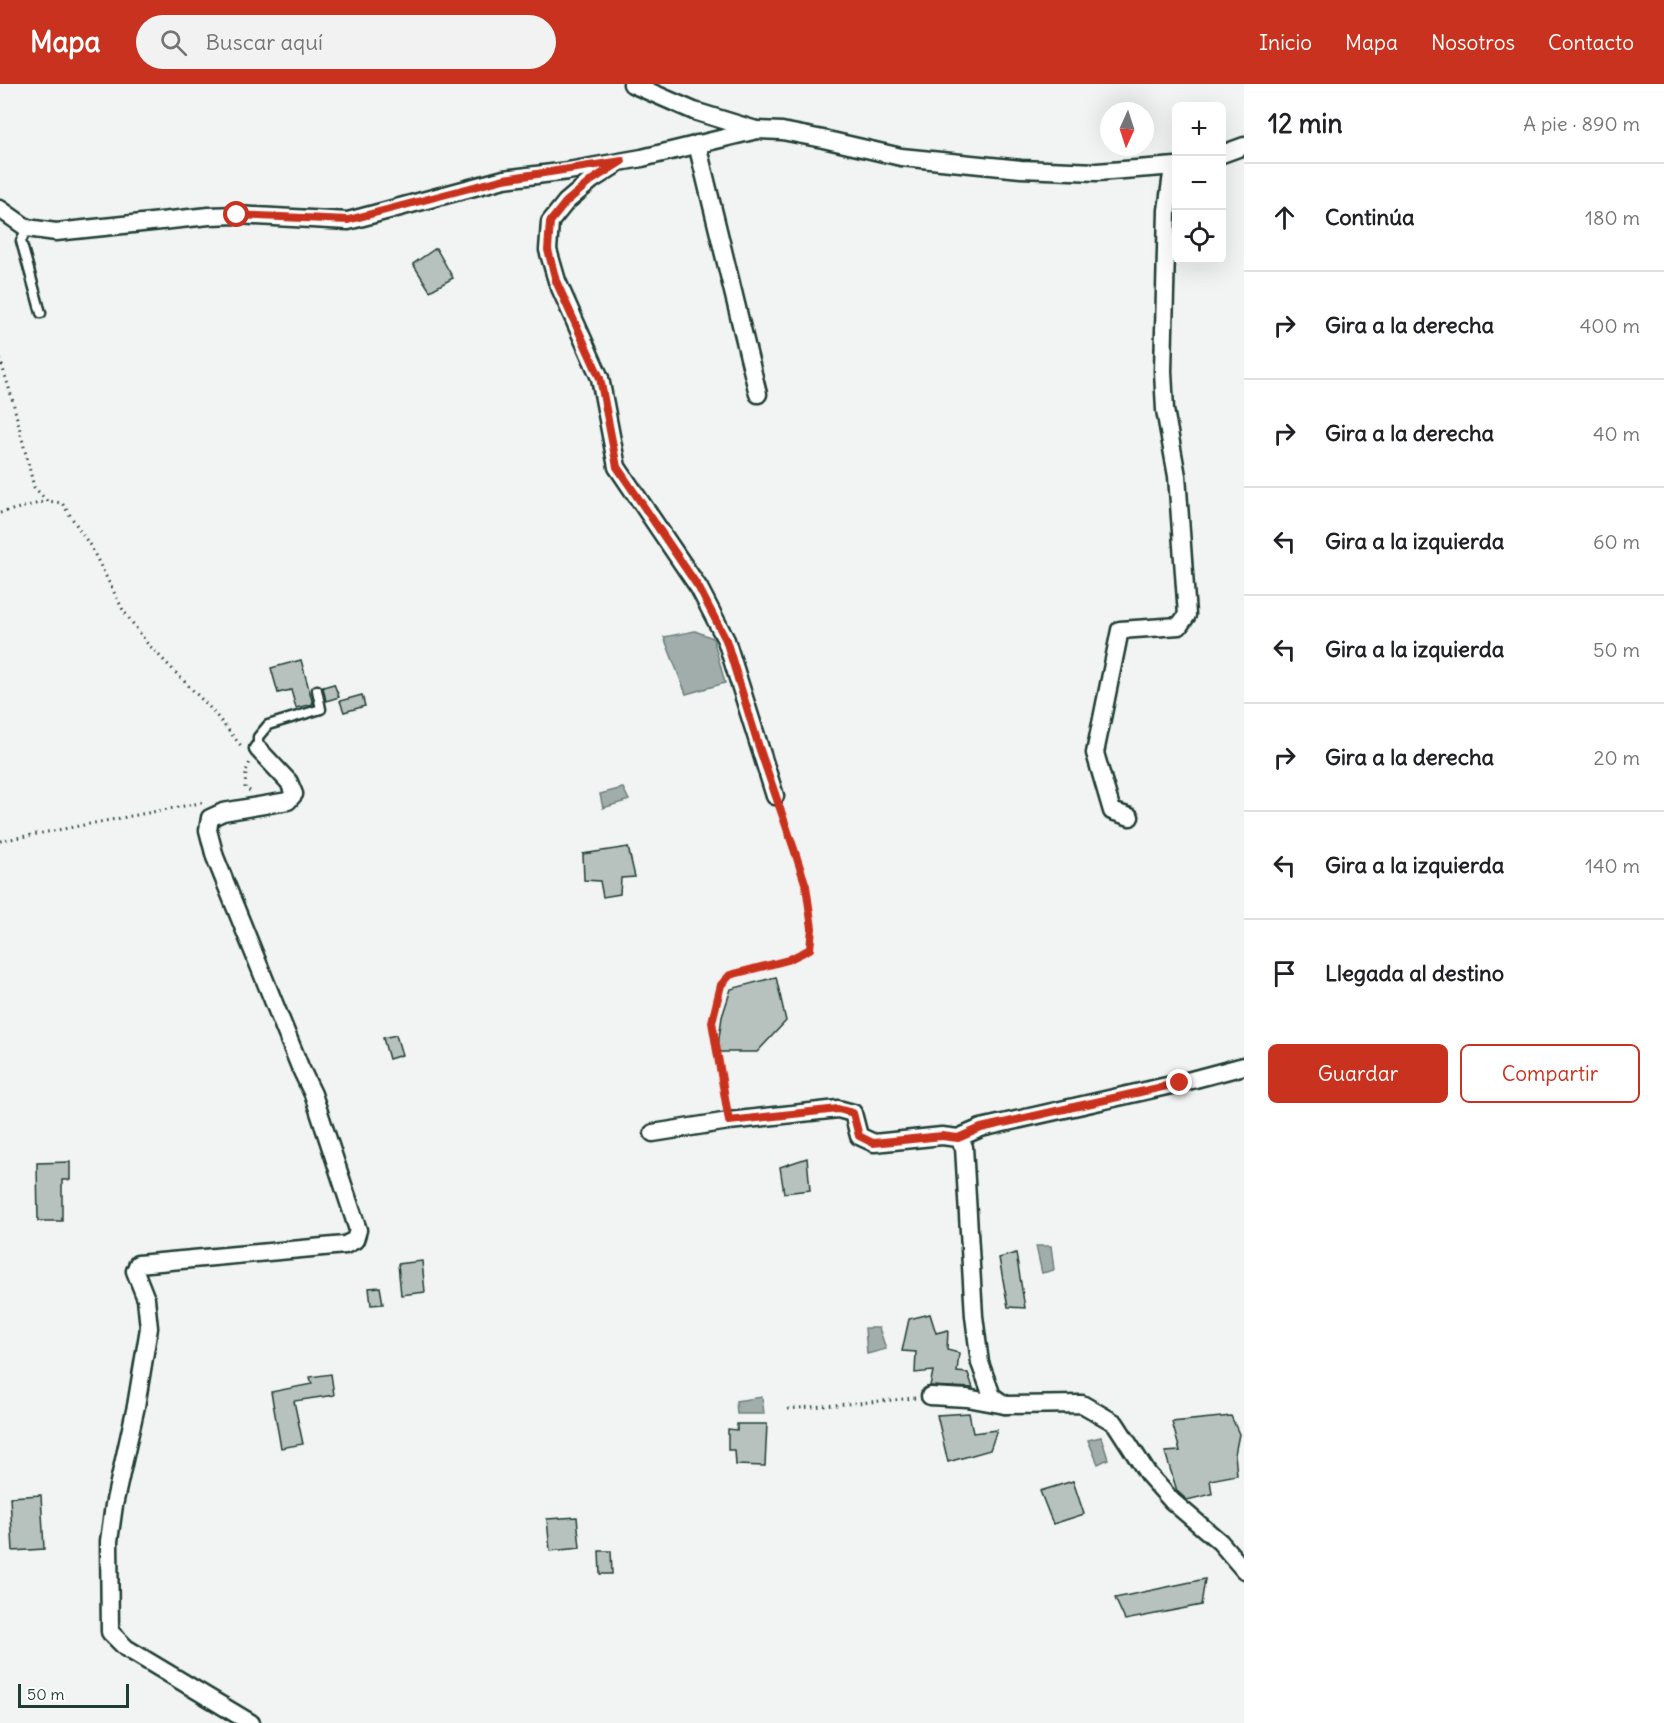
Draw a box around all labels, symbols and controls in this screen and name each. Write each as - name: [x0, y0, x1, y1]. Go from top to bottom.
- search box: [136, 15, 556, 69]
- text: Mapa: [30, 24, 100, 60]
- icon: search: [157, 26, 190, 59]
- text: Buscar aquí: [205, 28, 323, 56]
- text: Inicio: [1259, 29, 1312, 56]
- text: Mapa: [1345, 29, 1398, 56]
- text: Nosotros: [1431, 29, 1515, 56]
- text: Contacto: [1548, 29, 1634, 56]
- north arrow: [1100, 102, 1154, 156]
- map controls: [1172, 102, 1226, 264]
- button: +: [1172, 102, 1226, 156]
- text: 12 min: [1268, 107, 1342, 140]
- text: A pie · 890 m: [1523, 111, 1640, 136]
- button: −: [1172, 156, 1226, 210]
- route start: [223, 201, 249, 227]
- icon: ahead: [1268, 201, 1301, 234]
- text: Continúa: [1325, 203, 1414, 231]
- text: 180 m: [1585, 205, 1640, 230]
- button: locate: [1172, 210, 1226, 264]
- icon: right: [1268, 309, 1301, 342]
- text: Gira a la derecha: [1325, 311, 1494, 339]
- text: 400 m: [1580, 313, 1640, 338]
- icon: right: [1268, 417, 1301, 450]
- text: Gira a la derecha: [1325, 419, 1494, 447]
- text: 40 m: [1593, 421, 1640, 446]
- icon: left: [1268, 525, 1301, 558]
- text: Gira a la izquierda: [1325, 527, 1504, 555]
- text: 60 m: [1593, 529, 1640, 554]
- icon: left: [1268, 633, 1301, 666]
- text: Gira a la izquierda: [1325, 635, 1504, 663]
- text: 50 m: [1593, 637, 1640, 662]
- icon: right: [1268, 741, 1301, 774]
- text: Gira a la derecha: [1325, 743, 1494, 771]
- text: 20 m: [1594, 745, 1640, 770]
- icon: left: [1268, 849, 1301, 882]
- text: Gira a la izquierda: [1325, 851, 1504, 879]
- text: 140 m: [1585, 853, 1640, 878]
- icon: arrive: [1268, 957, 1301, 990]
- text: Llegada al destino: [1325, 959, 1504, 987]
- button: Guardar: [1268, 1044, 1448, 1103]
- button: Compartir: [1460, 1044, 1640, 1103]
- route end: [1166, 1069, 1192, 1095]
- scale bar: [18, 1681, 129, 1708]
- text: 50 m: [27, 1684, 65, 1704]

